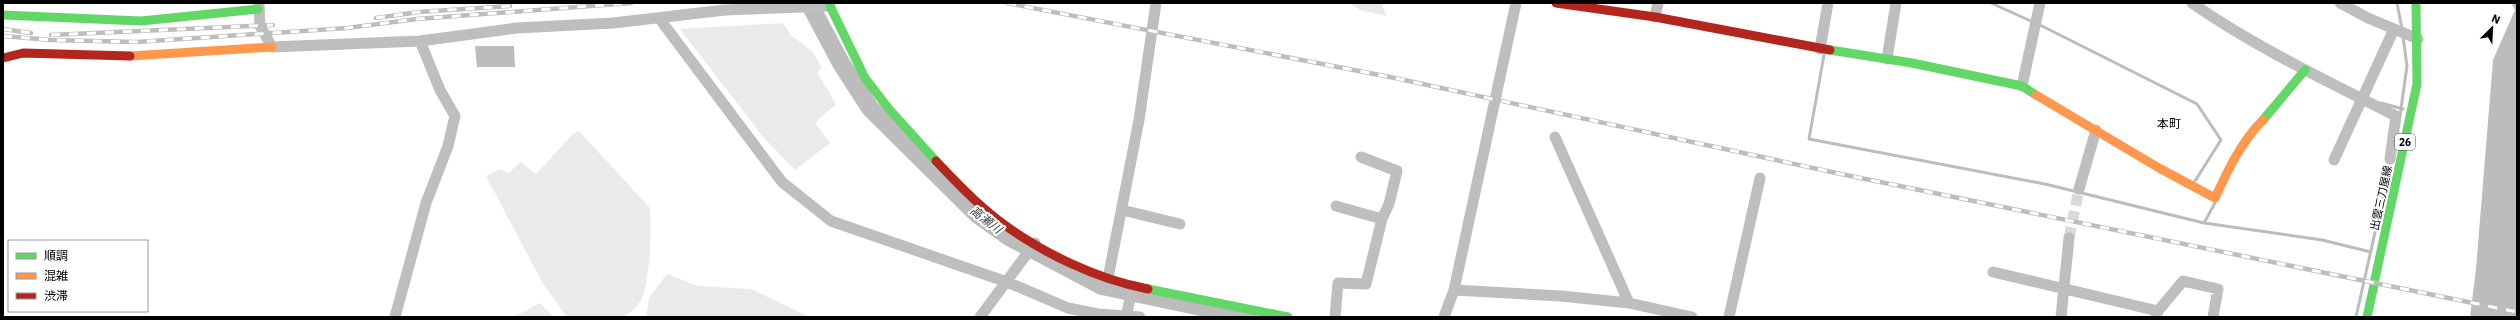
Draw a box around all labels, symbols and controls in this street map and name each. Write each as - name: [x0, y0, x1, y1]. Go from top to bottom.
- north arrow: [2472, 8, 2512, 48]
- text: N: [2490, 11, 2503, 27]
- district label: 本町: [2157, 116, 2181, 131]
- road number: 26: [2395, 134, 2415, 150]
- street label: 出雲三刀屋線: [2367, 164, 2395, 232]
- water label: 高瀬川: [968, 203, 1007, 238]
- legend: [8, 240, 148, 312]
- text: 順調: [44, 248, 68, 263]
- text: 混雑: [44, 268, 68, 283]
- text: 渋滞: [44, 288, 68, 303]

